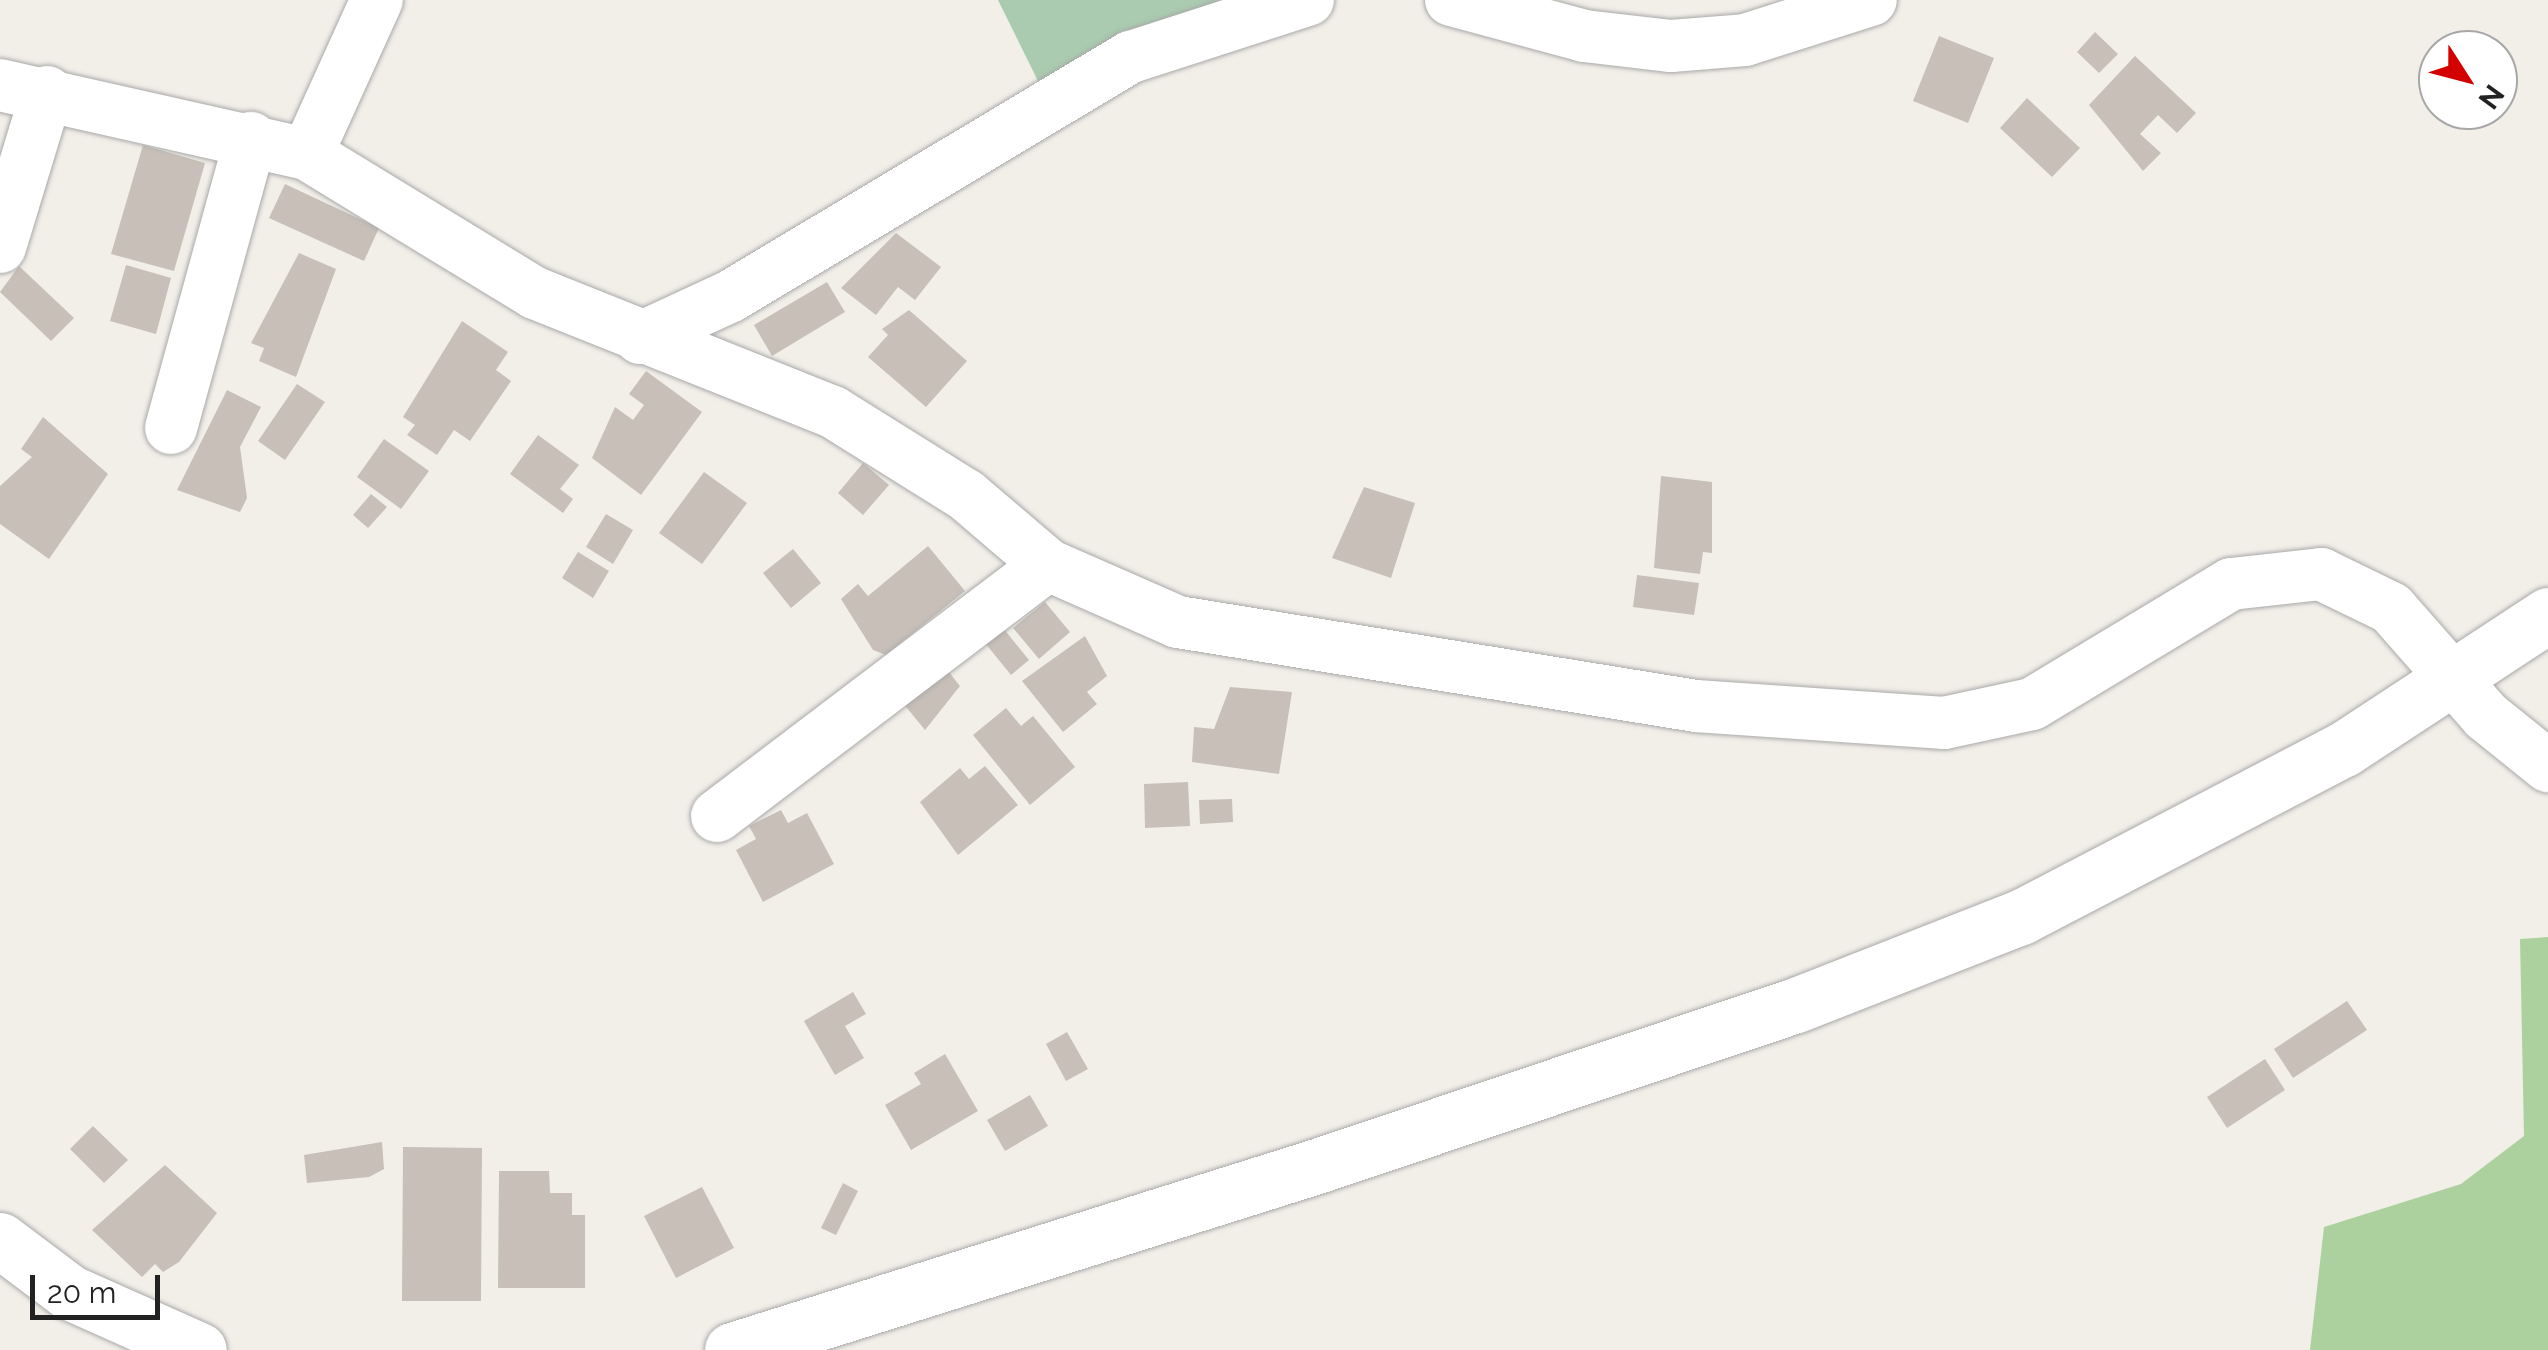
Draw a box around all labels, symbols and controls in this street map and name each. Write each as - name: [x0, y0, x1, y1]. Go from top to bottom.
- north arrow: [2418, 30, 2518, 130]
- text: N: [2471, 78, 2511, 115]
- scale bar: [35, 1255, 165, 1317]
- text: 20 m: [47, 1275, 116, 1310]

